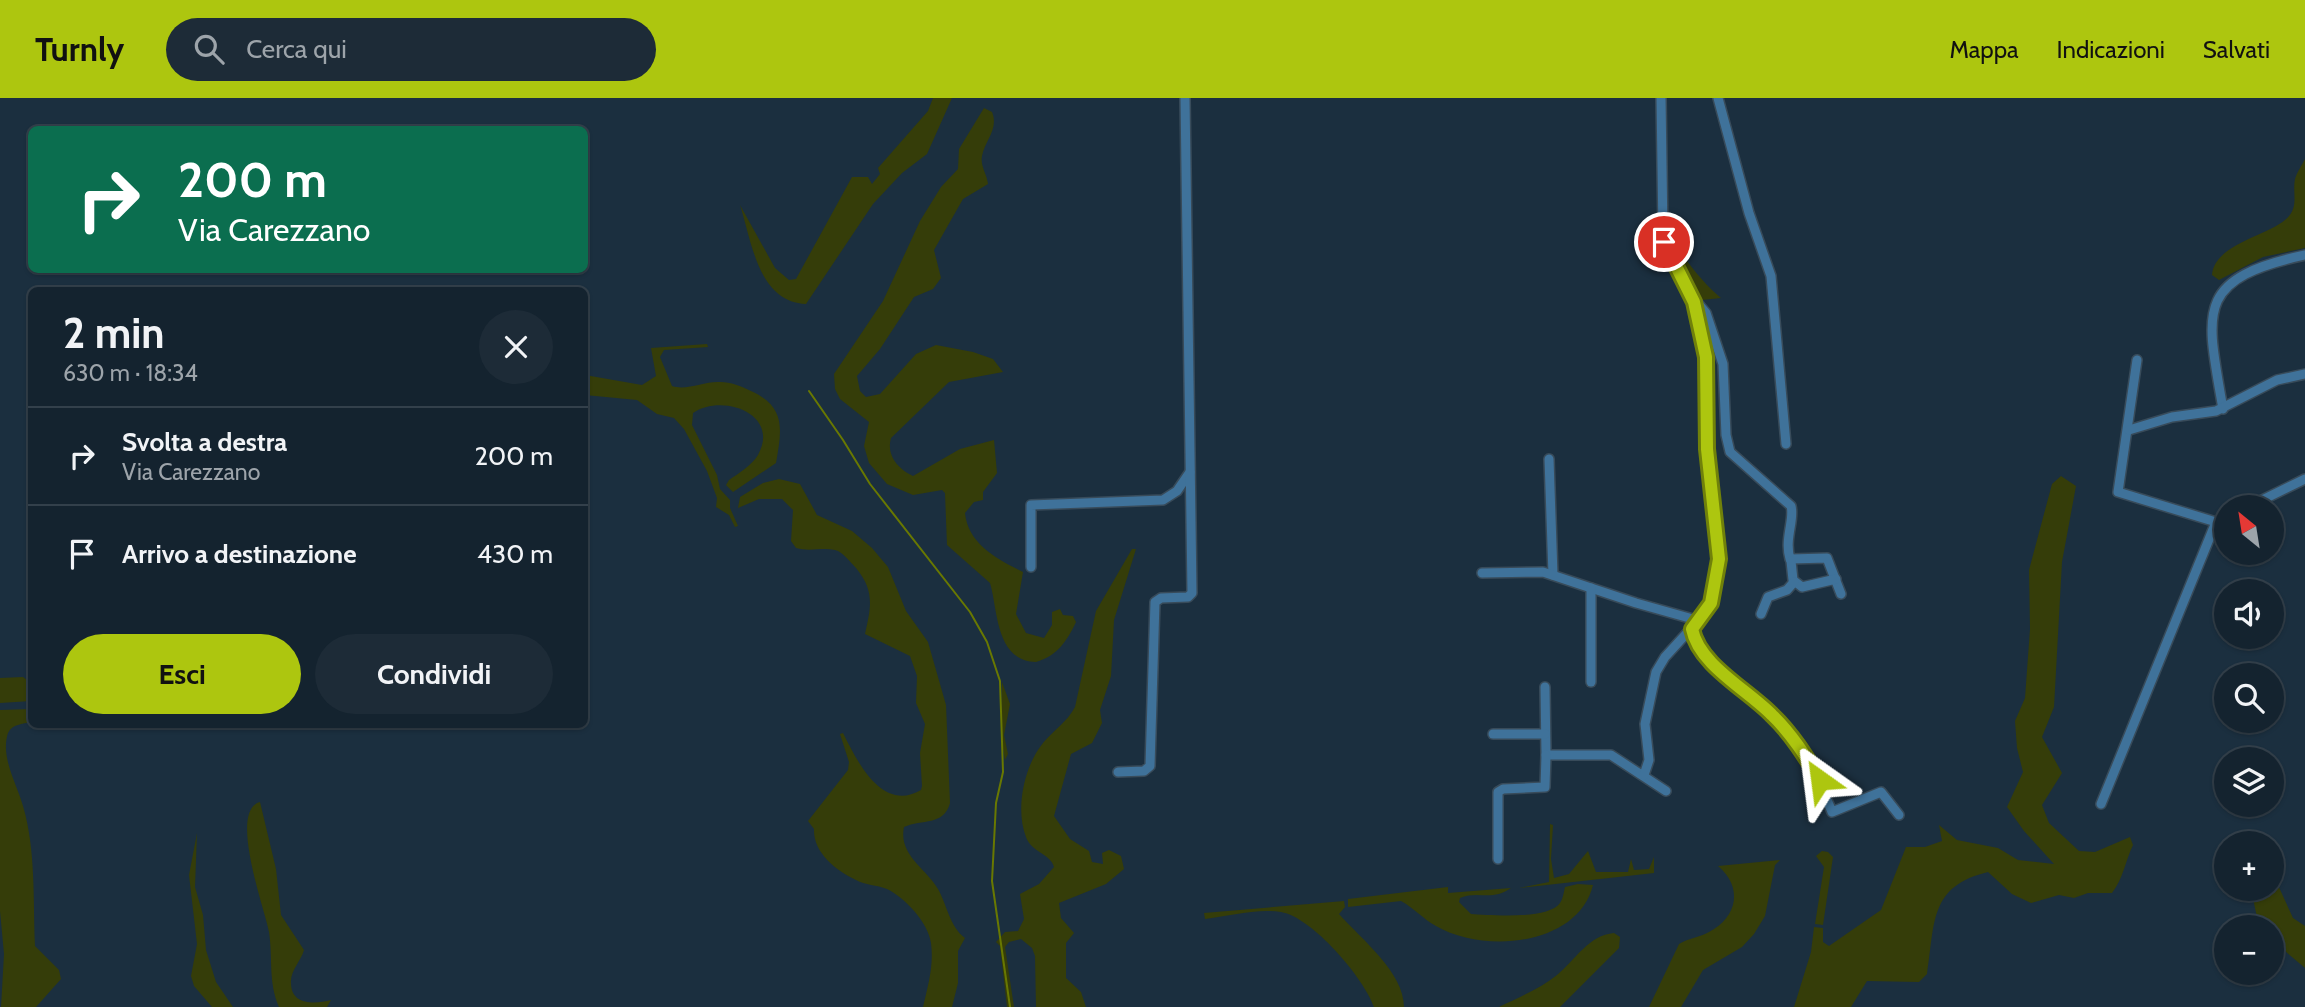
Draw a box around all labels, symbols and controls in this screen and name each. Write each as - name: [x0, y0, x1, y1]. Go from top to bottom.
- search box: [166, 18, 656, 81]
- text: Turnly: [35, 29, 124, 69]
- icon: search: [190, 30, 228, 68]
- text: Cerca qui: [246, 33, 347, 65]
- text: Mappa: [1949, 35, 2019, 64]
- text: Indicazioni: [2057, 35, 2165, 64]
- text: Salvati: [2203, 35, 2270, 64]
- text: 200 m: [178, 150, 327, 209]
- icon: right: [63, 154, 154, 245]
- text: Via Carezzano: [178, 210, 370, 249]
- pin: [1634, 212, 1694, 272]
- icon: arrive: [1645, 223, 1683, 261]
- text: 2 min: [63, 307, 164, 359]
- button: close: [479, 310, 553, 384]
- text: 630 m · 18:34: [63, 359, 198, 387]
- text: Svolta a destra: [122, 426, 287, 458]
- icon: right: [63, 437, 101, 475]
- text: 200 m: [474, 440, 553, 472]
- text: Via Carezzano: [122, 458, 260, 486]
- north arrow: [2214, 495, 2284, 565]
- map controls: [2214, 495, 2284, 985]
- icon: arrive: [63, 535, 101, 573]
- text: Arrivo a destinazione: [122, 538, 357, 570]
- text: 430 m: [477, 538, 553, 570]
- button: sound: [2214, 579, 2284, 649]
- button: Esci: [63, 634, 301, 714]
- button: Condividi: [315, 634, 553, 714]
- button: search: [2214, 663, 2284, 733]
- position arrow: [1783, 743, 1857, 817]
- button: layers: [2214, 747, 2284, 817]
- button: +: [2214, 831, 2284, 901]
- button: −: [2214, 915, 2284, 985]

